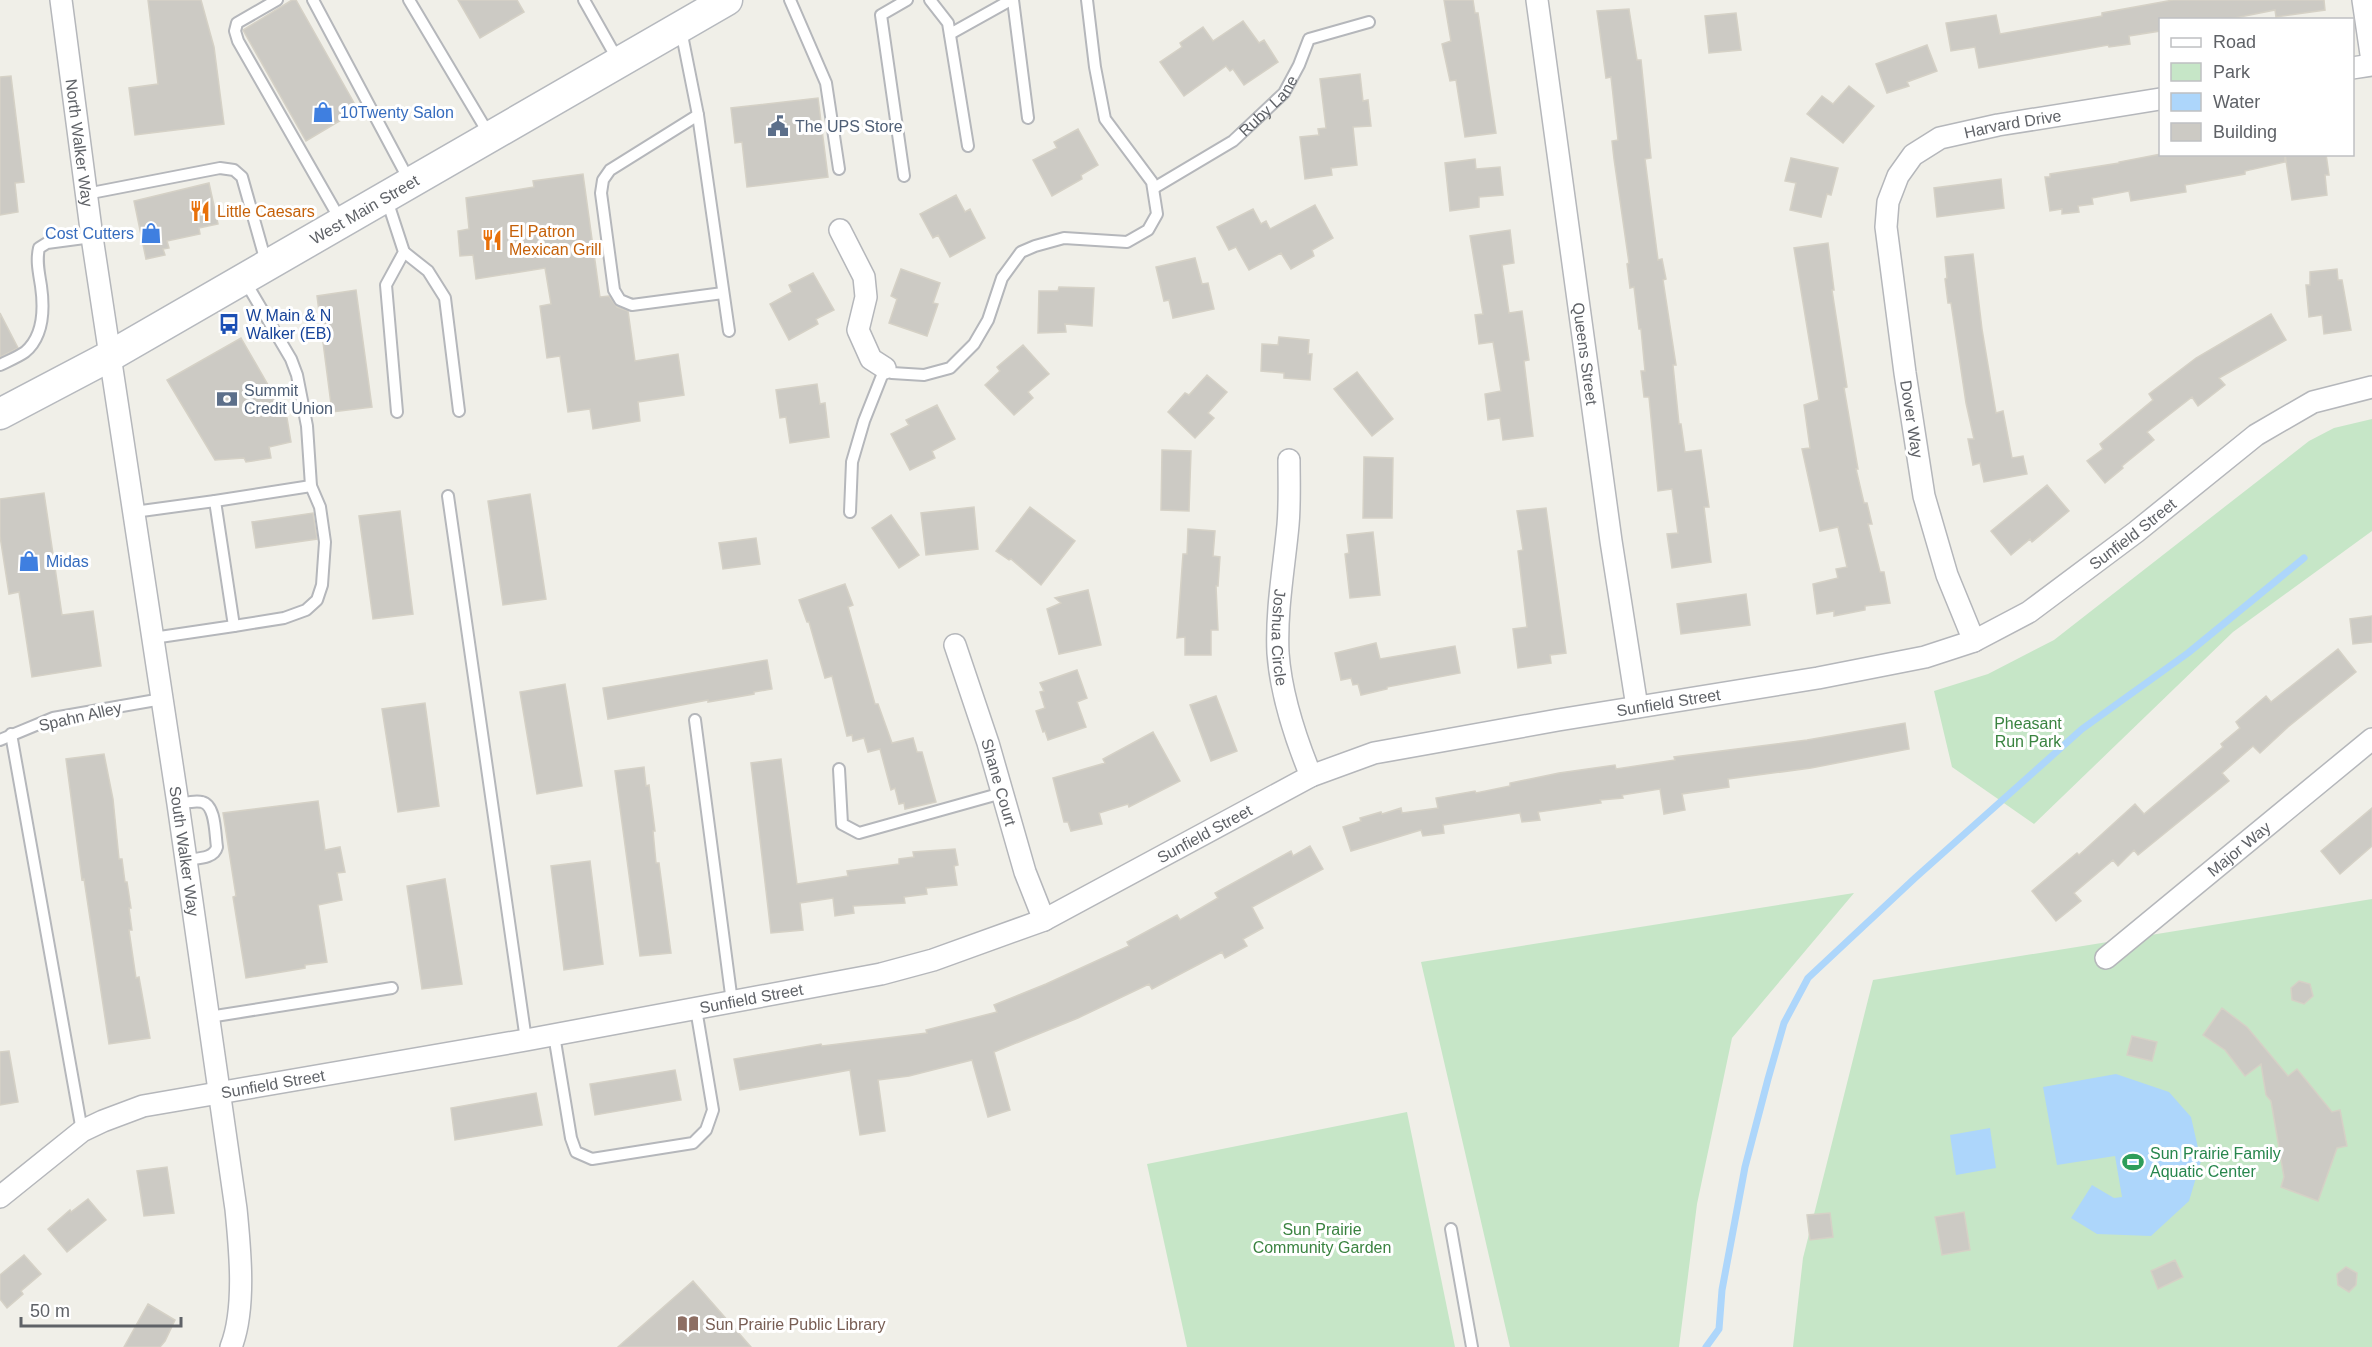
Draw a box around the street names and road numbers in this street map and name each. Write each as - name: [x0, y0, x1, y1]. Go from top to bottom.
- street label: Ruby Lane: [1236, 73, 1301, 140]
- street label: North Walker Way: [62, 78, 96, 208]
- street label: Harvard Drive: [1962, 107, 2063, 141]
- street label: West Main Street: [307, 171, 422, 248]
- street label: Queens Street: [1569, 301, 1600, 407]
- street label: Dover Way: [1897, 379, 1926, 459]
- street label: Sunfield Street: [2086, 495, 2180, 573]
- street label: Joshua Circle: [1269, 588, 1290, 687]
- street label: Sunfield Street: [1615, 686, 1722, 719]
- street label: Spahn Alley: [37, 699, 123, 734]
- street label: Shane Court: [978, 737, 1019, 828]
- street label: South Walker Way: [166, 785, 202, 917]
- street label: Sunfield Street: [1154, 801, 1255, 866]
- street label: Major Way: [2204, 818, 2274, 880]
- street label: Sunfield Street: [698, 981, 805, 1017]
- street label: Sunfield Street: [220, 1067, 327, 1101]

